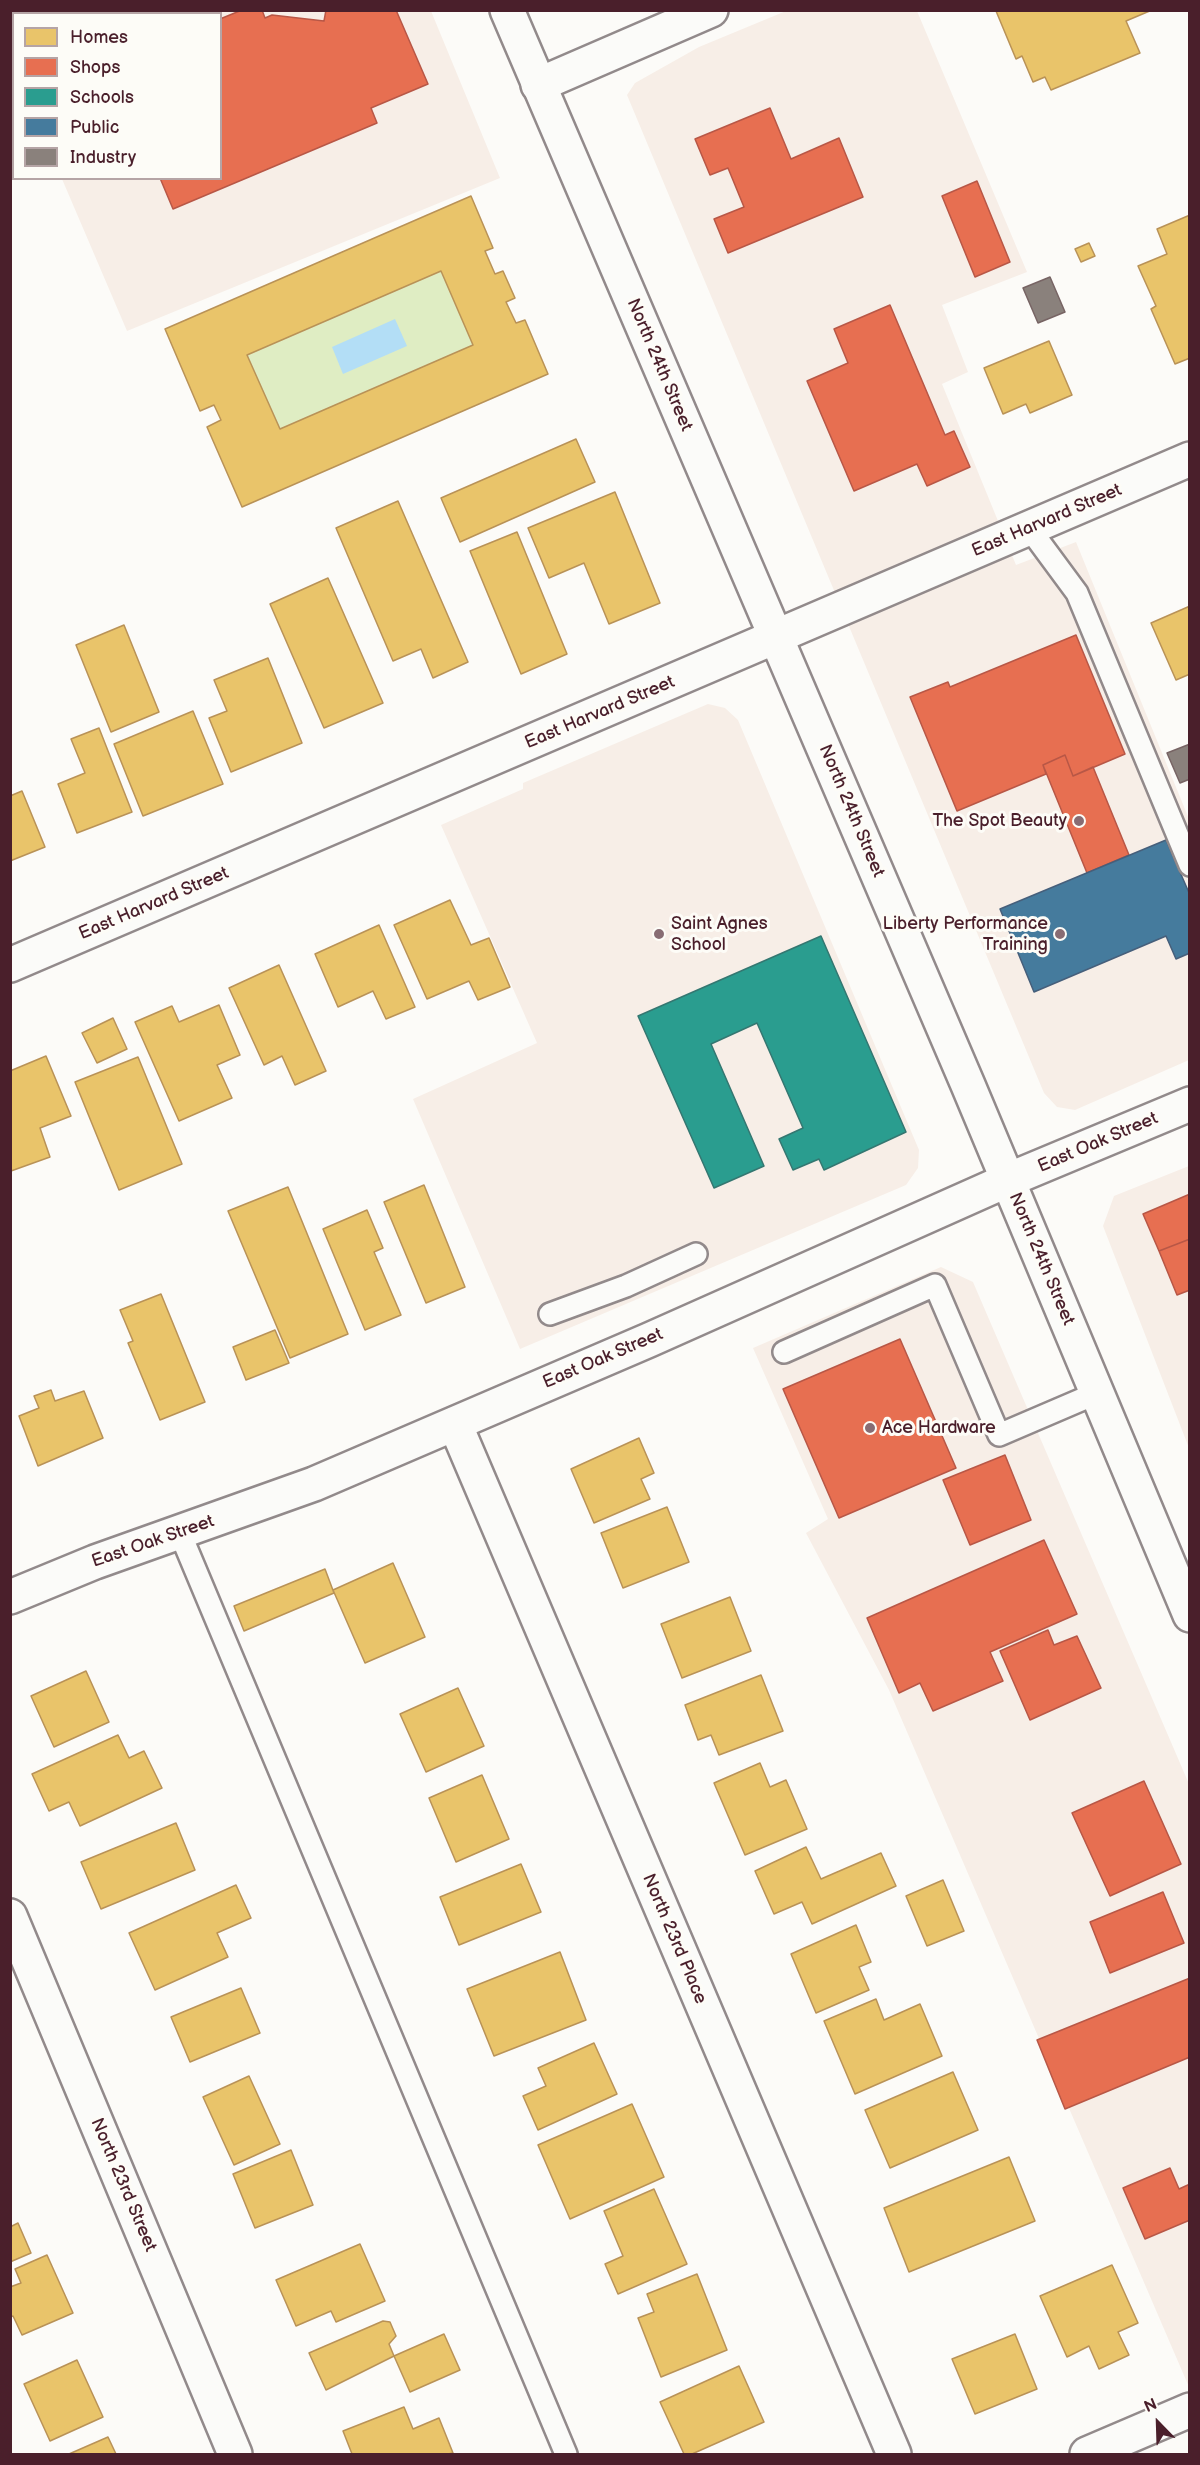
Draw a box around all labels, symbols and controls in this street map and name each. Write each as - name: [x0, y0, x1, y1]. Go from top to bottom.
- legend: [12, 12, 222, 180]
- text: Homes: [70, 27, 128, 48]
- text: Shops: [70, 57, 120, 78]
- text: Schools: [70, 87, 134, 108]
- text: Public: [70, 117, 119, 138]
- text: Industry: [70, 147, 136, 168]
- street label: North 24th Street: [621, 295, 697, 435]
- street label: East Harvard Street: [969, 480, 1125, 562]
- street label: East Harvard Street: [522, 672, 678, 754]
- street label: North 24th Street: [813, 741, 889, 881]
- place label: The Spot Beauty: [933, 810, 1067, 832]
- marker: The Spot Beauty: [1072, 814, 1086, 828]
- street label: East Harvard Street: [76, 863, 232, 945]
- place label: Saint Agnes School: [671, 913, 768, 956]
- place label: Liberty Performance Training: [883, 913, 1048, 956]
- marker: Saint Agnes School: [652, 927, 666, 941]
- marker: Liberty Performance Training: [1053, 927, 1067, 941]
- street label: East Oak Street: [1035, 1108, 1161, 1178]
- street label: North 24th Street: [1003, 1189, 1079, 1329]
- street label: East Oak Street: [540, 1324, 666, 1394]
- place label: Ace Hardware: [882, 1417, 996, 1439]
- marker: Ace Hardware: [863, 1421, 877, 1435]
- street label: East Oak Street: [89, 1511, 217, 1573]
- street label: North 23rd Place: [637, 1871, 711, 2007]
- street label: North 23rd Street: [85, 2115, 161, 2255]
- north arrow: [1128, 2393, 1188, 2453]
- text: N: [1142, 2395, 1160, 2417]

